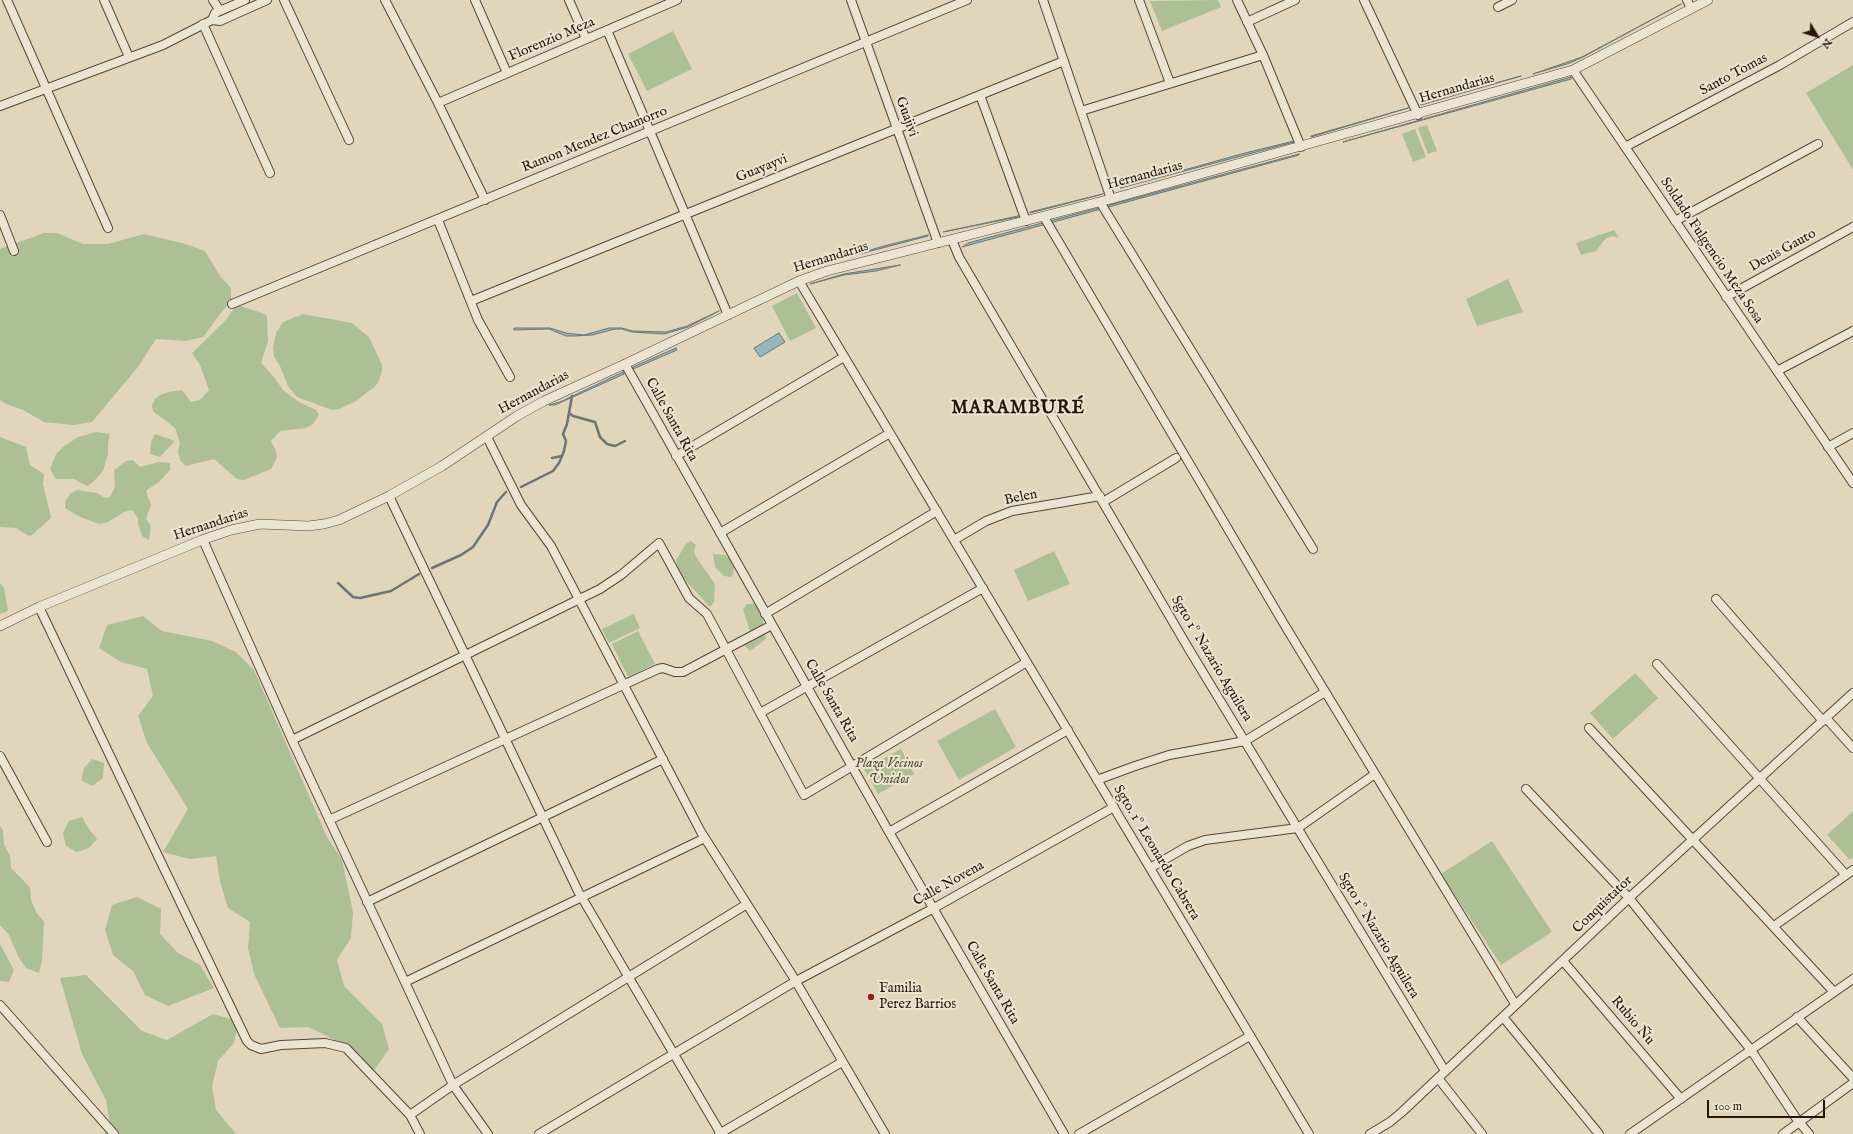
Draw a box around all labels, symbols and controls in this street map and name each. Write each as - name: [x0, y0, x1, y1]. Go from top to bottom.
- street label: Florenzio Meza: [506, 14, 598, 66]
- north arrow: [1797, 16, 1837, 56]
- text: N: [1818, 35, 1835, 51]
- street label: Santo Tomas: [1697, 50, 1771, 100]
- street label: Hernandarias: [1417, 70, 1497, 108]
- street label: Guajivi: [891, 95, 921, 139]
- street label: Ramon Mendez Chamorro: [520, 103, 670, 177]
- street label: Guayayvi: [734, 151, 790, 187]
- street label: Hernandarias: [1105, 158, 1185, 194]
- street label: Soldado Fulgencio Meza Sosa: [1656, 175, 1766, 327]
- street label: Denis Gauto: [1747, 226, 1819, 276]
- street label: Hernandarias: [791, 239, 871, 277]
- street label: Hernandarias: [496, 367, 572, 419]
- street label: Calle Santa Rita: [641, 375, 701, 465]
- district label: MARAMBURÉ: [951, 398, 1085, 420]
- street label: Belen: [1003, 486, 1039, 510]
- street label: Hernandarias: [171, 505, 251, 545]
- street label: Sgto 1º Nazario Aguilera: [1167, 593, 1255, 725]
- street label: Calle Santa Rita: [801, 657, 861, 745]
- park label: Plaza Vecinos Unidos: [855, 756, 923, 788]
- street label: Sgto. 1º Leonardo Cabrera: [1109, 782, 1203, 924]
- street label: Calle Novena: [911, 858, 987, 910]
- street label: Sgto 1º Nazario Aguilera: [1334, 870, 1422, 1002]
- street label: Conquistator: [1570, 873, 1636, 937]
- street label: Calle Santa Rita: [962, 939, 1022, 1027]
- place label: Familia Perez Barrios: [879, 981, 956, 1014]
- marker: Familia Perez Barrios: [866, 992, 876, 1002]
- street label: Rubio Ñu: [1607, 993, 1657, 1049]
- scale bar: [1709, 1092, 1827, 1118]
- text: 100 m: [1714, 1099, 1742, 1114]

